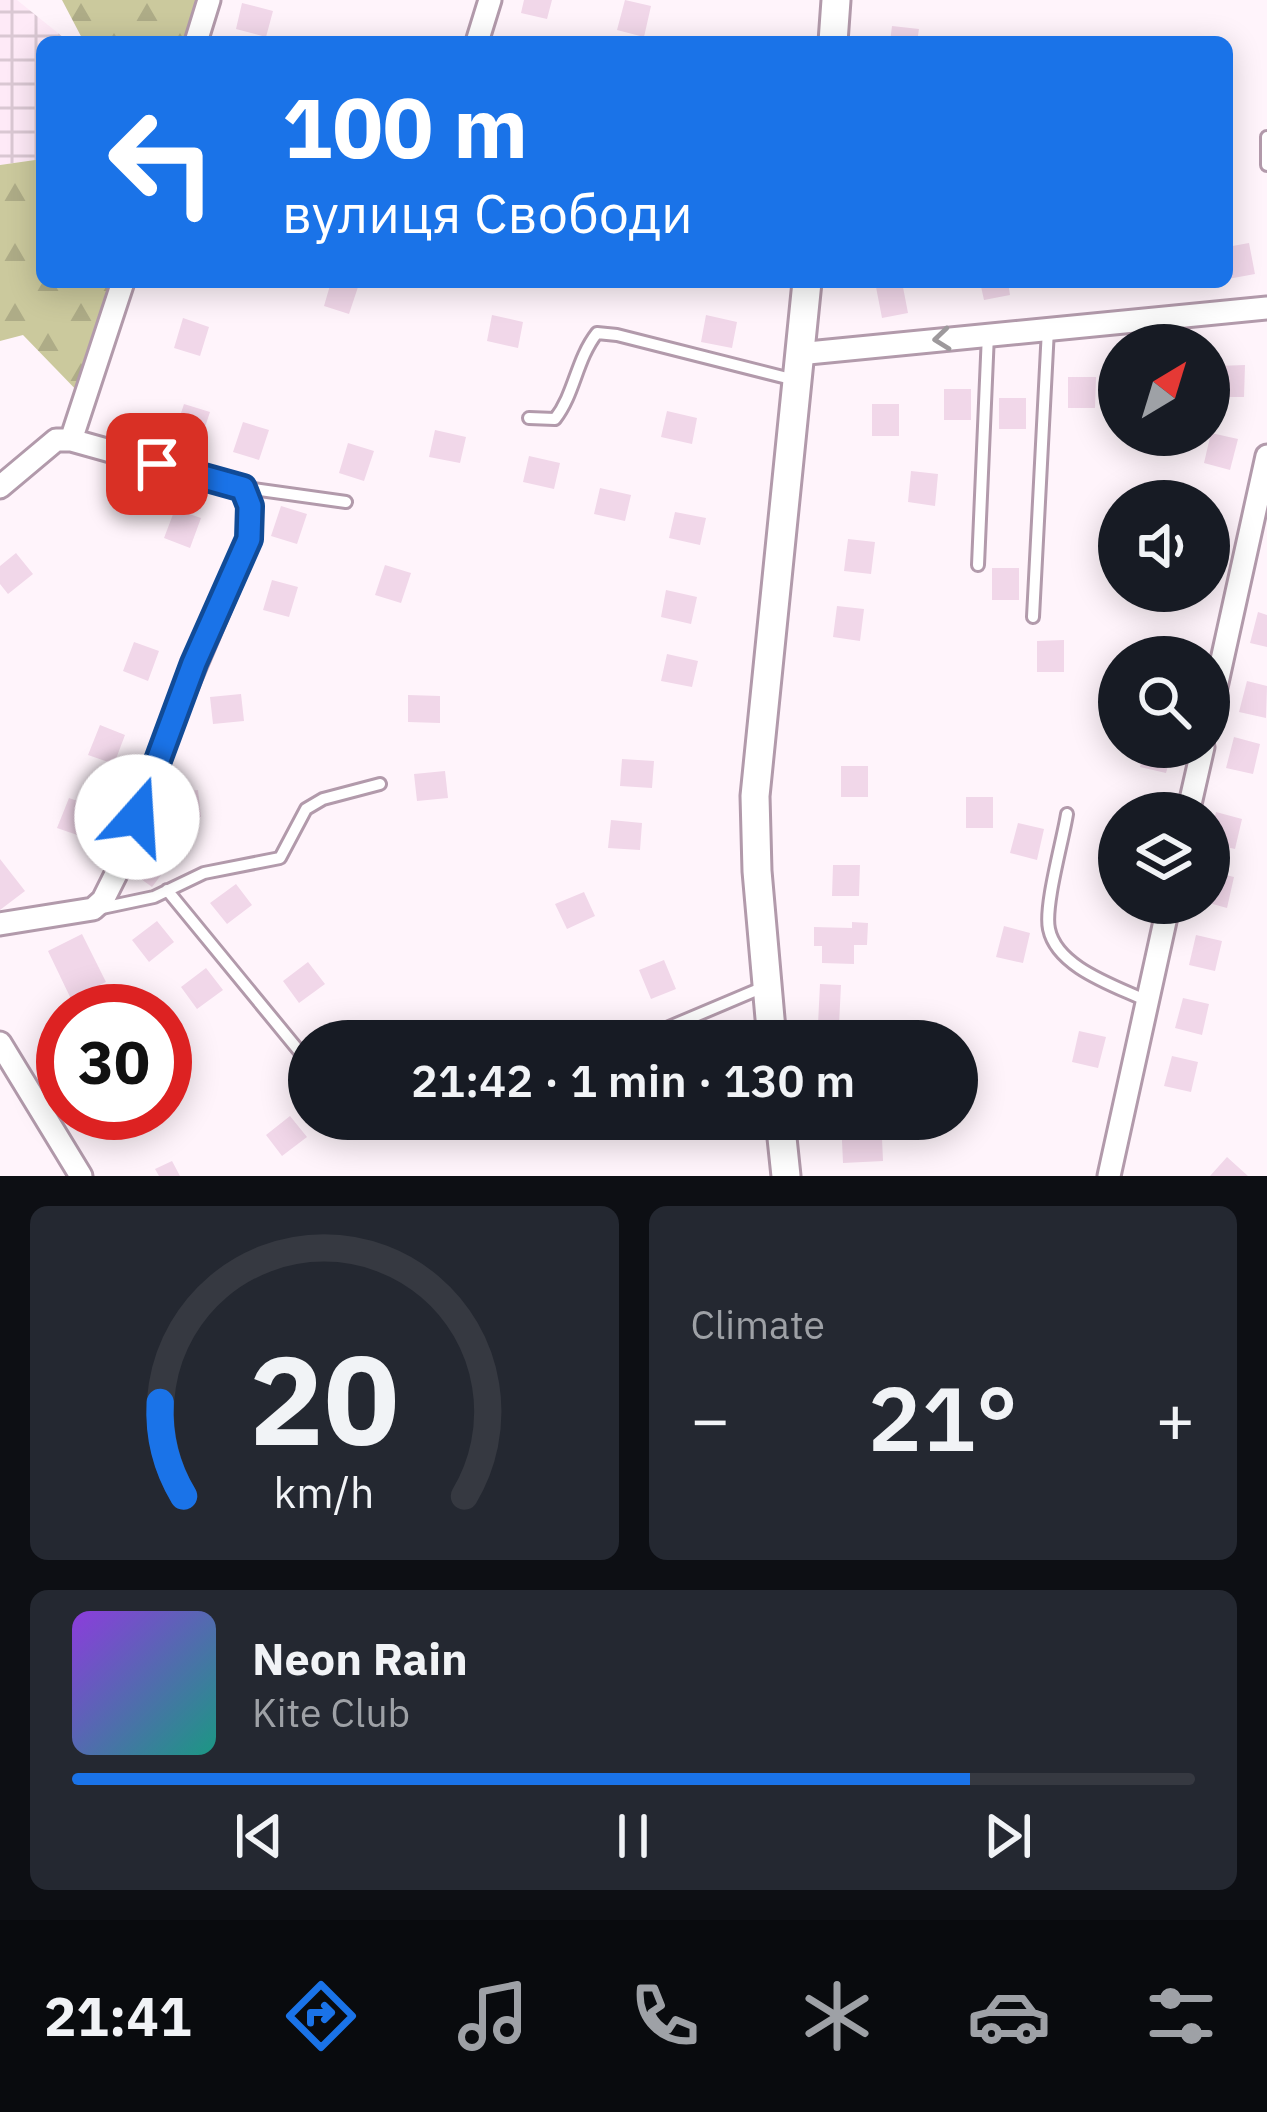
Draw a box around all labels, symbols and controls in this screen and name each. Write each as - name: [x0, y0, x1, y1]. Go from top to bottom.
- text: 100 m: [282, 72, 528, 181]
- icon: left: [84, 84, 240, 240]
- text: вулиця Свободи: [282, 178, 693, 248]
- north arrow: [1098, 324, 1230, 456]
- map controls: [1098, 324, 1230, 924]
- one-way arrow: [932, 326, 951, 351]
- pin: [106, 413, 208, 515]
- icon: arrive: [124, 431, 190, 497]
- button: sound: [1098, 480, 1230, 612]
- button: search: [1098, 636, 1230, 768]
- position arrow: [74, 754, 200, 880]
- button: layers: [1098, 792, 1230, 924]
- speed limit sign: 30: [36, 984, 192, 1140]
- text: 21:42 · 1 min · 130 m: [411, 1051, 855, 1109]
- text: Climate: [691, 1299, 825, 1350]
- text: 20: [249, 1317, 399, 1479]
- text: 21°: [868, 1359, 1018, 1476]
- text: −: [691, 1375, 730, 1461]
- text: +: [1155, 1375, 1195, 1461]
- text: km/h: [274, 1464, 375, 1520]
- text: Neon Rain: [252, 1629, 468, 1687]
- text: Kite Club: [252, 1687, 410, 1738]
- icon: previous: [226, 1803, 292, 1869]
- icon: pause: [600, 1803, 666, 1869]
- icon: next: [975, 1803, 1041, 1869]
- icon: directions: [279, 1974, 363, 2058]
- icon: music: [451, 1974, 535, 2058]
- icon: phone: [623, 1974, 707, 2058]
- icon: climate: [795, 1974, 879, 2058]
- icon: car: [967, 1974, 1051, 2058]
- icon: filters: [1139, 1974, 1223, 2058]
- text: 21:41: [44, 1981, 191, 2051]

